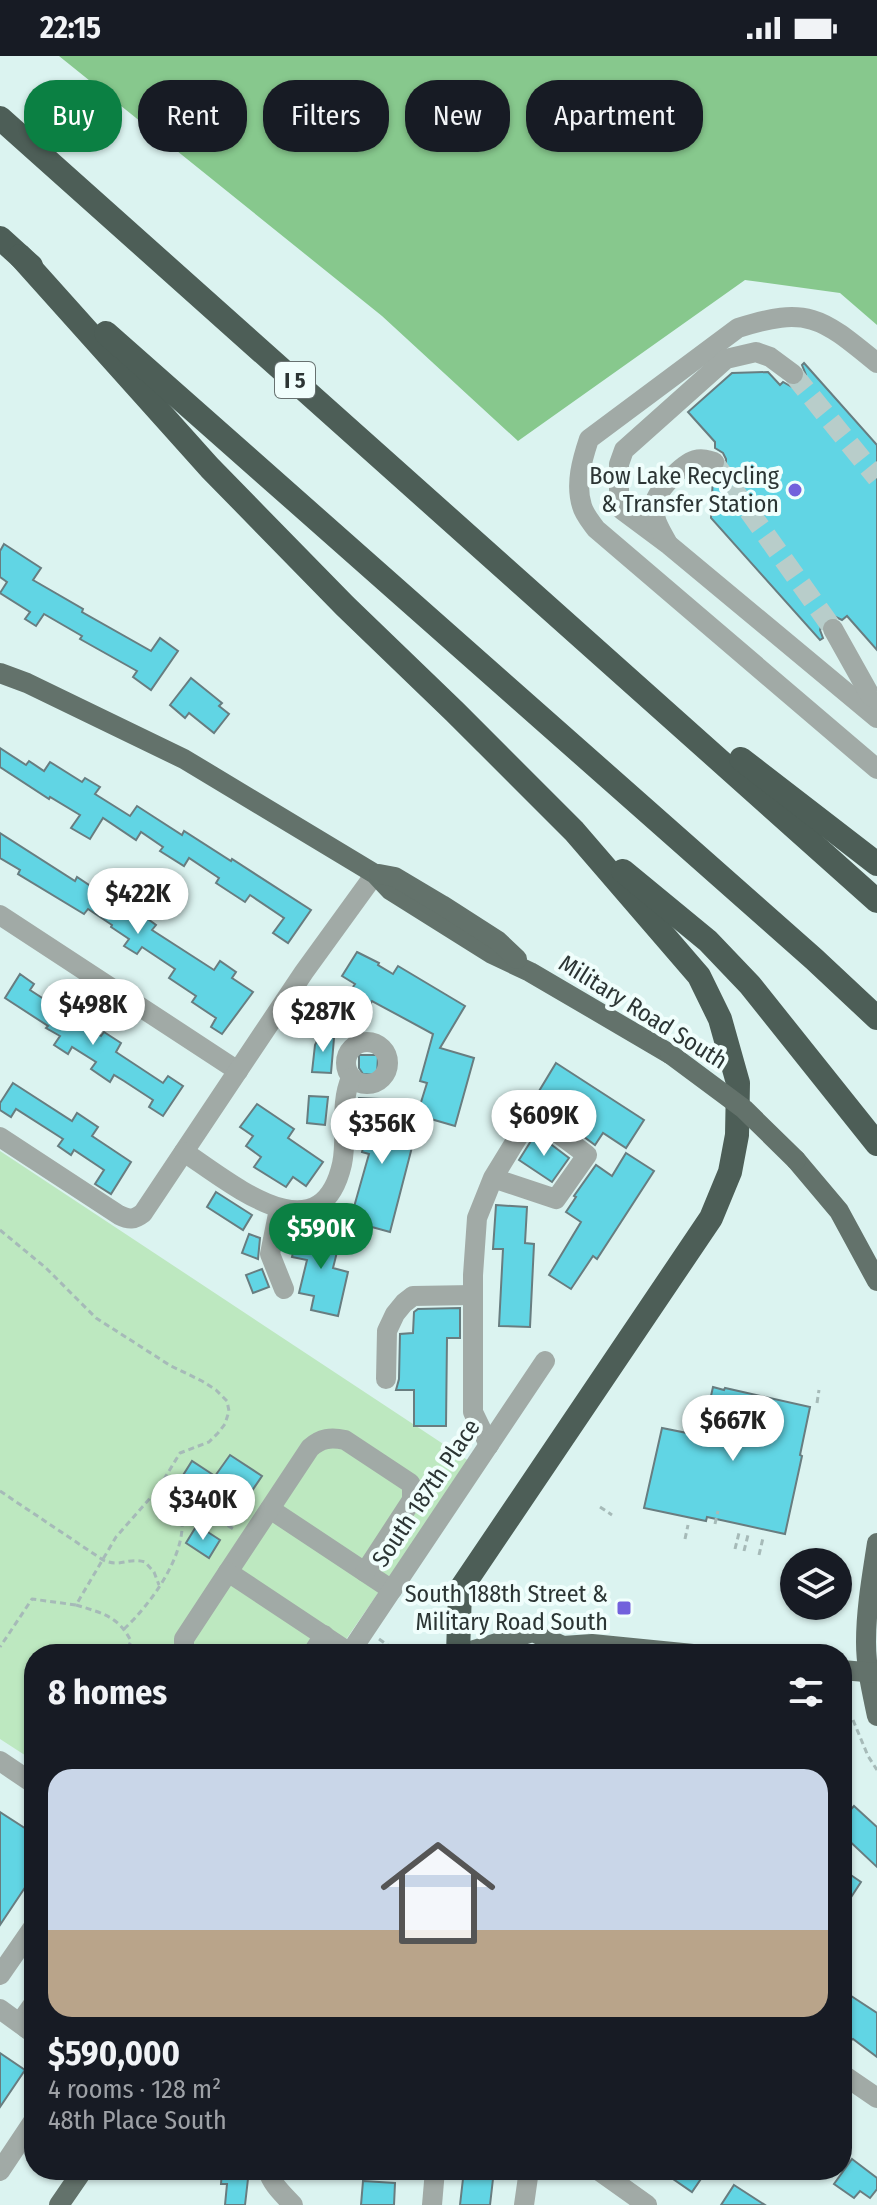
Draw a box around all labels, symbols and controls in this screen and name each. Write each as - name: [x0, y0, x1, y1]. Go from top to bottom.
- text: 22:15: [40, 10, 101, 46]
- chip: Buy: [24, 80, 122, 152]
- chip: Rent: [138, 80, 247, 152]
- chip: Filters: [263, 80, 389, 152]
- chip: New: [405, 80, 510, 152]
- chip: Apartment: [526, 80, 703, 152]
- road number: I 5: [275, 362, 315, 398]
- place label: Bow Lake Recycling & Transfer Station: [589, 462, 780, 518]
- marker: Bow Lake Recycling & Transfer Station: [786, 481, 804, 499]
- pin: $422K: [82, 868, 194, 936]
- text: $422K: [105, 878, 171, 909]
- street label: Military Road South: [554, 949, 732, 1075]
- pin: $498K: [37, 979, 149, 1047]
- pin: $287K: [267, 986, 379, 1054]
- text: $498K: [59, 989, 127, 1020]
- text: $287K: [291, 996, 355, 1027]
- pin: $609K: [488, 1090, 600, 1158]
- pin: $356K: [326, 1098, 438, 1166]
- text: $609K: [509, 1100, 579, 1131]
- text: $356K: [349, 1108, 415, 1139]
- pin: $590K: [265, 1203, 377, 1271]
- text: $590K: [287, 1213, 355, 1244]
- pin: $667K: [677, 1395, 789, 1463]
- text: $667K: [700, 1405, 766, 1436]
- street label: South 187th Place: [366, 1414, 486, 1572]
- pin: $340K: [147, 1474, 259, 1542]
- text: $340K: [169, 1484, 237, 1515]
- map controls: [780, 1548, 852, 1620]
- button: layers: [780, 1548, 852, 1620]
- place label: South 188th Street & Military Road South: [405, 1580, 608, 1636]
- marker: South 188th Street & Military Road South: [615, 1599, 633, 1617]
- icon: filters: [784, 1670, 828, 1714]
- text: 8 homes: [48, 1672, 167, 1713]
- icon: home: [366, 1821, 510, 1965]
- text: $590,000: [48, 2033, 180, 2074]
- text: 4 rooms · 128 m²: [48, 2074, 221, 2105]
- text: 48th Place South: [48, 2105, 227, 2136]

